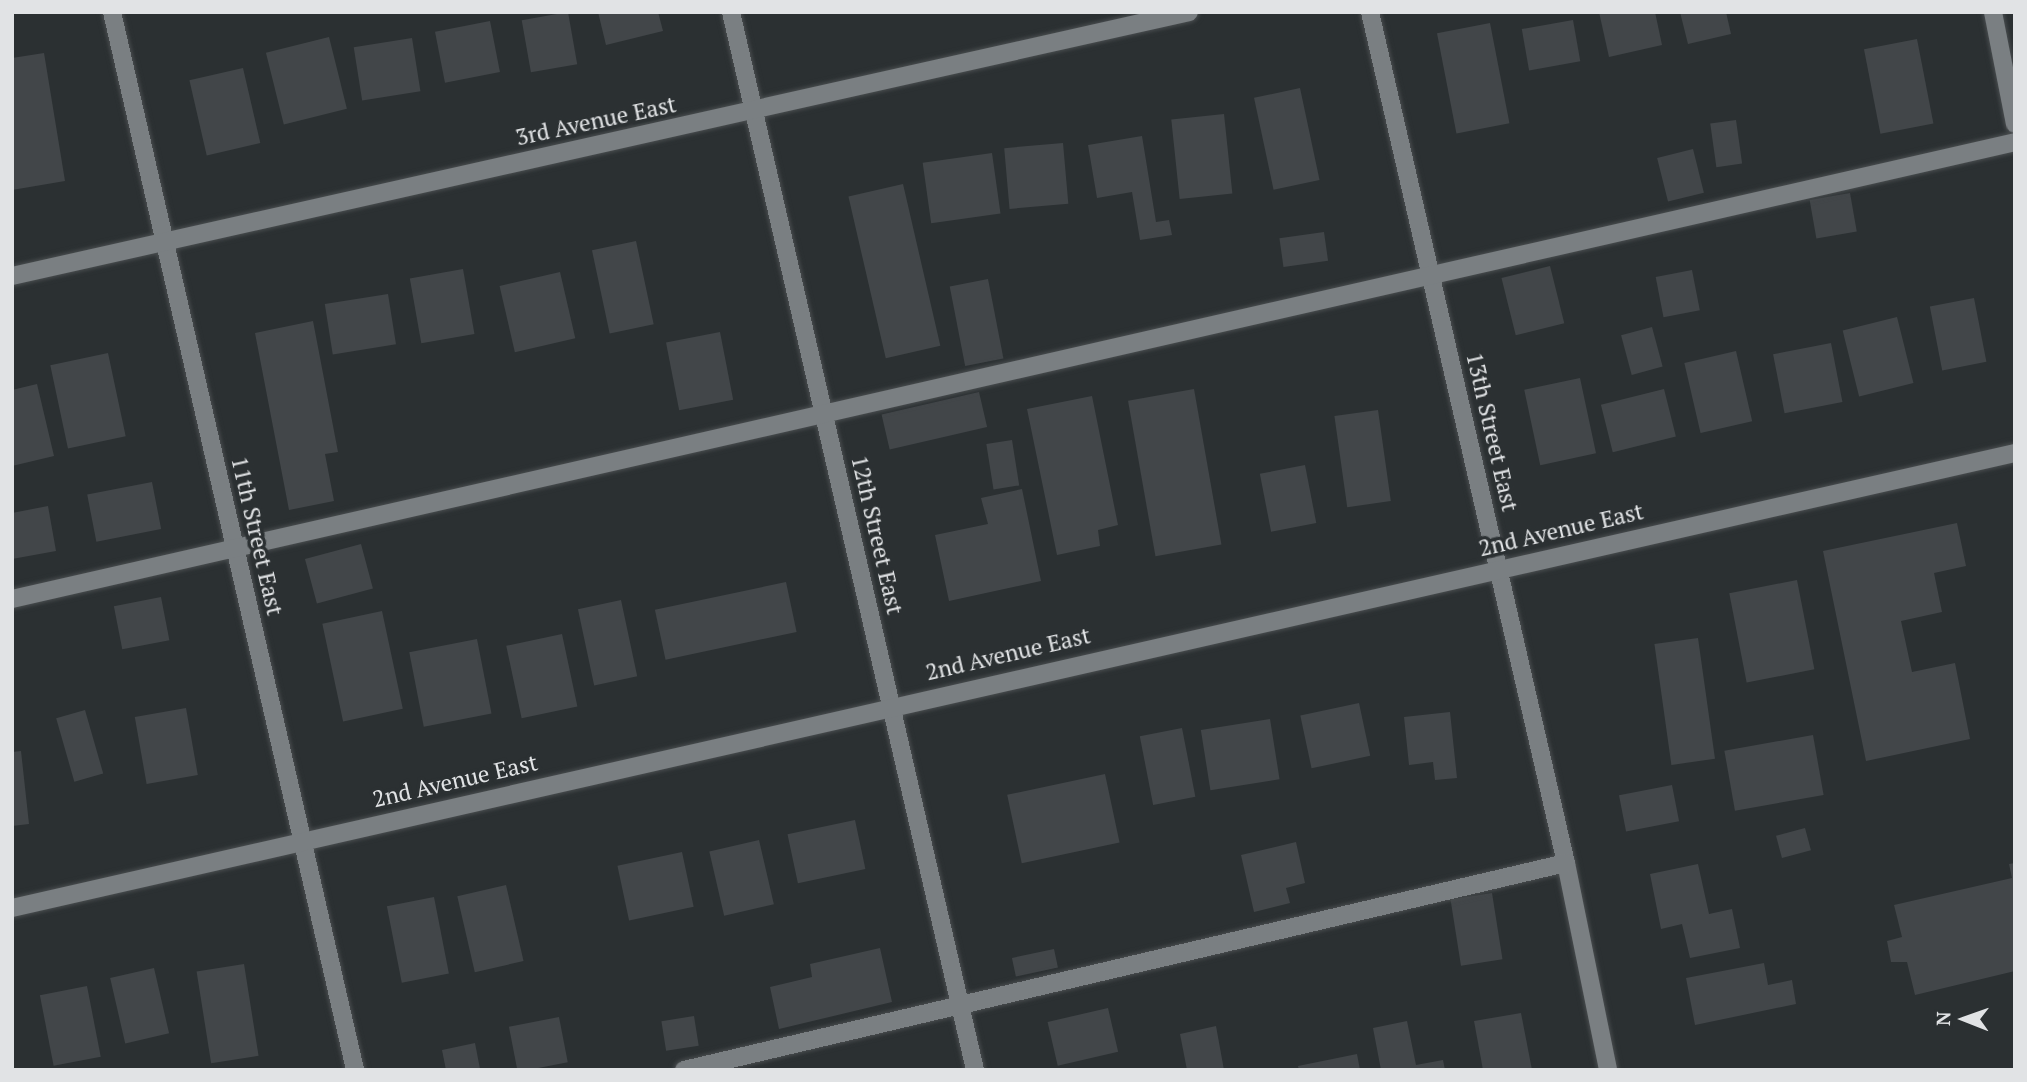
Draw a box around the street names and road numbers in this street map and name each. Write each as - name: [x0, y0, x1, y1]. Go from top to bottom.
- street label: 3rd Avenue East: [513, 90, 679, 152]
- street label: 13th Street East: [1460, 350, 1524, 514]
- street label: 12th Street East: [845, 453, 909, 617]
- street label: 11th Street East: [225, 454, 289, 618]
- street label: 2nd Avenue East: [1476, 498, 1646, 562]
- street label: 2nd Avenue East: [923, 622, 1093, 686]
- street label: 2nd Avenue East: [370, 749, 540, 813]

